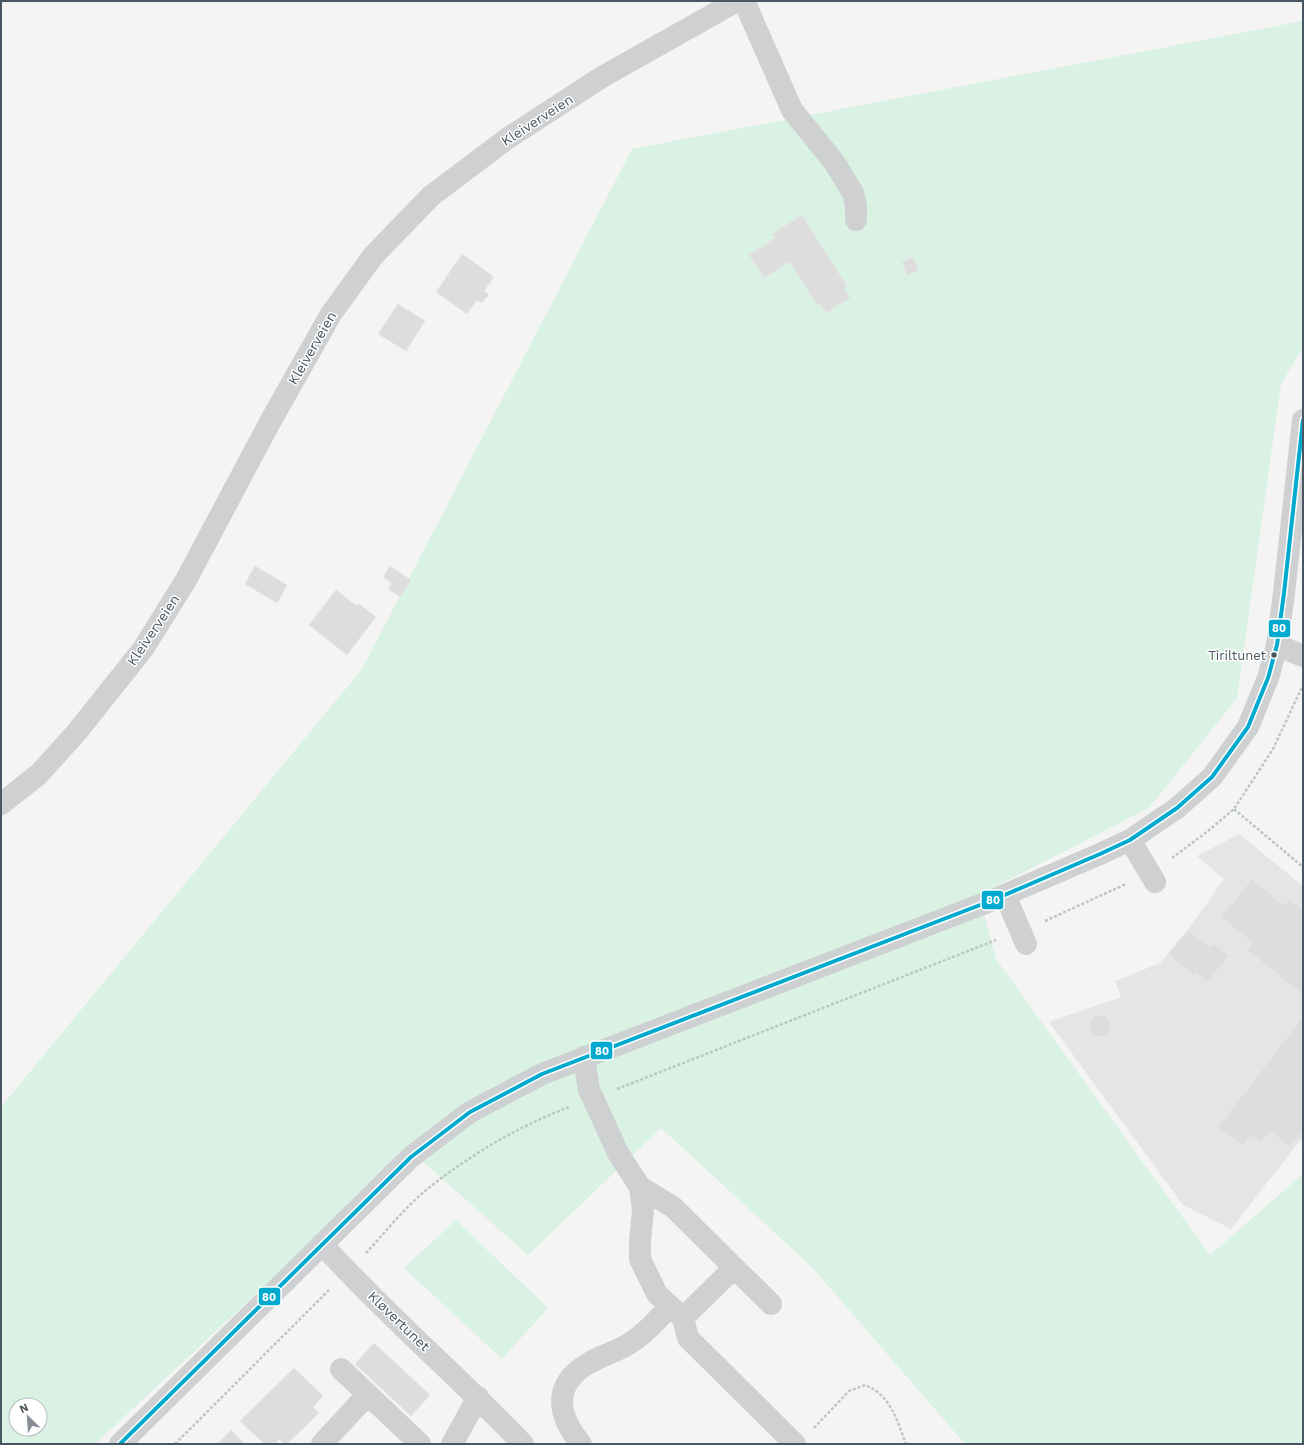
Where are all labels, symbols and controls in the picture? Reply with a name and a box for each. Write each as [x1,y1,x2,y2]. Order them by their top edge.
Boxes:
street label: Kleiverveien [498,91,576,149]
street label: Kleiverveien [285,308,339,388]
street label: Kleiverveien [123,591,183,669]
line badge: 80 [1268,619,1291,638]
text: 80 [1272,622,1286,635]
place label: Tiriltunet [1208,648,1267,663]
marker: Tiriltunet [1269,650,1279,660]
line badge: 80 [981,890,1004,910]
text: 80 [986,894,1000,907]
line badge: 80 [590,1041,613,1060]
text: 80 [595,1045,609,1058]
line badge: 80 [258,1287,281,1306]
street label: Kløvertunet [365,1288,433,1354]
text: 80 [262,1291,276,1304]
north arrow [8,1397,48,1437]
text: N [18,1401,30,1416]

